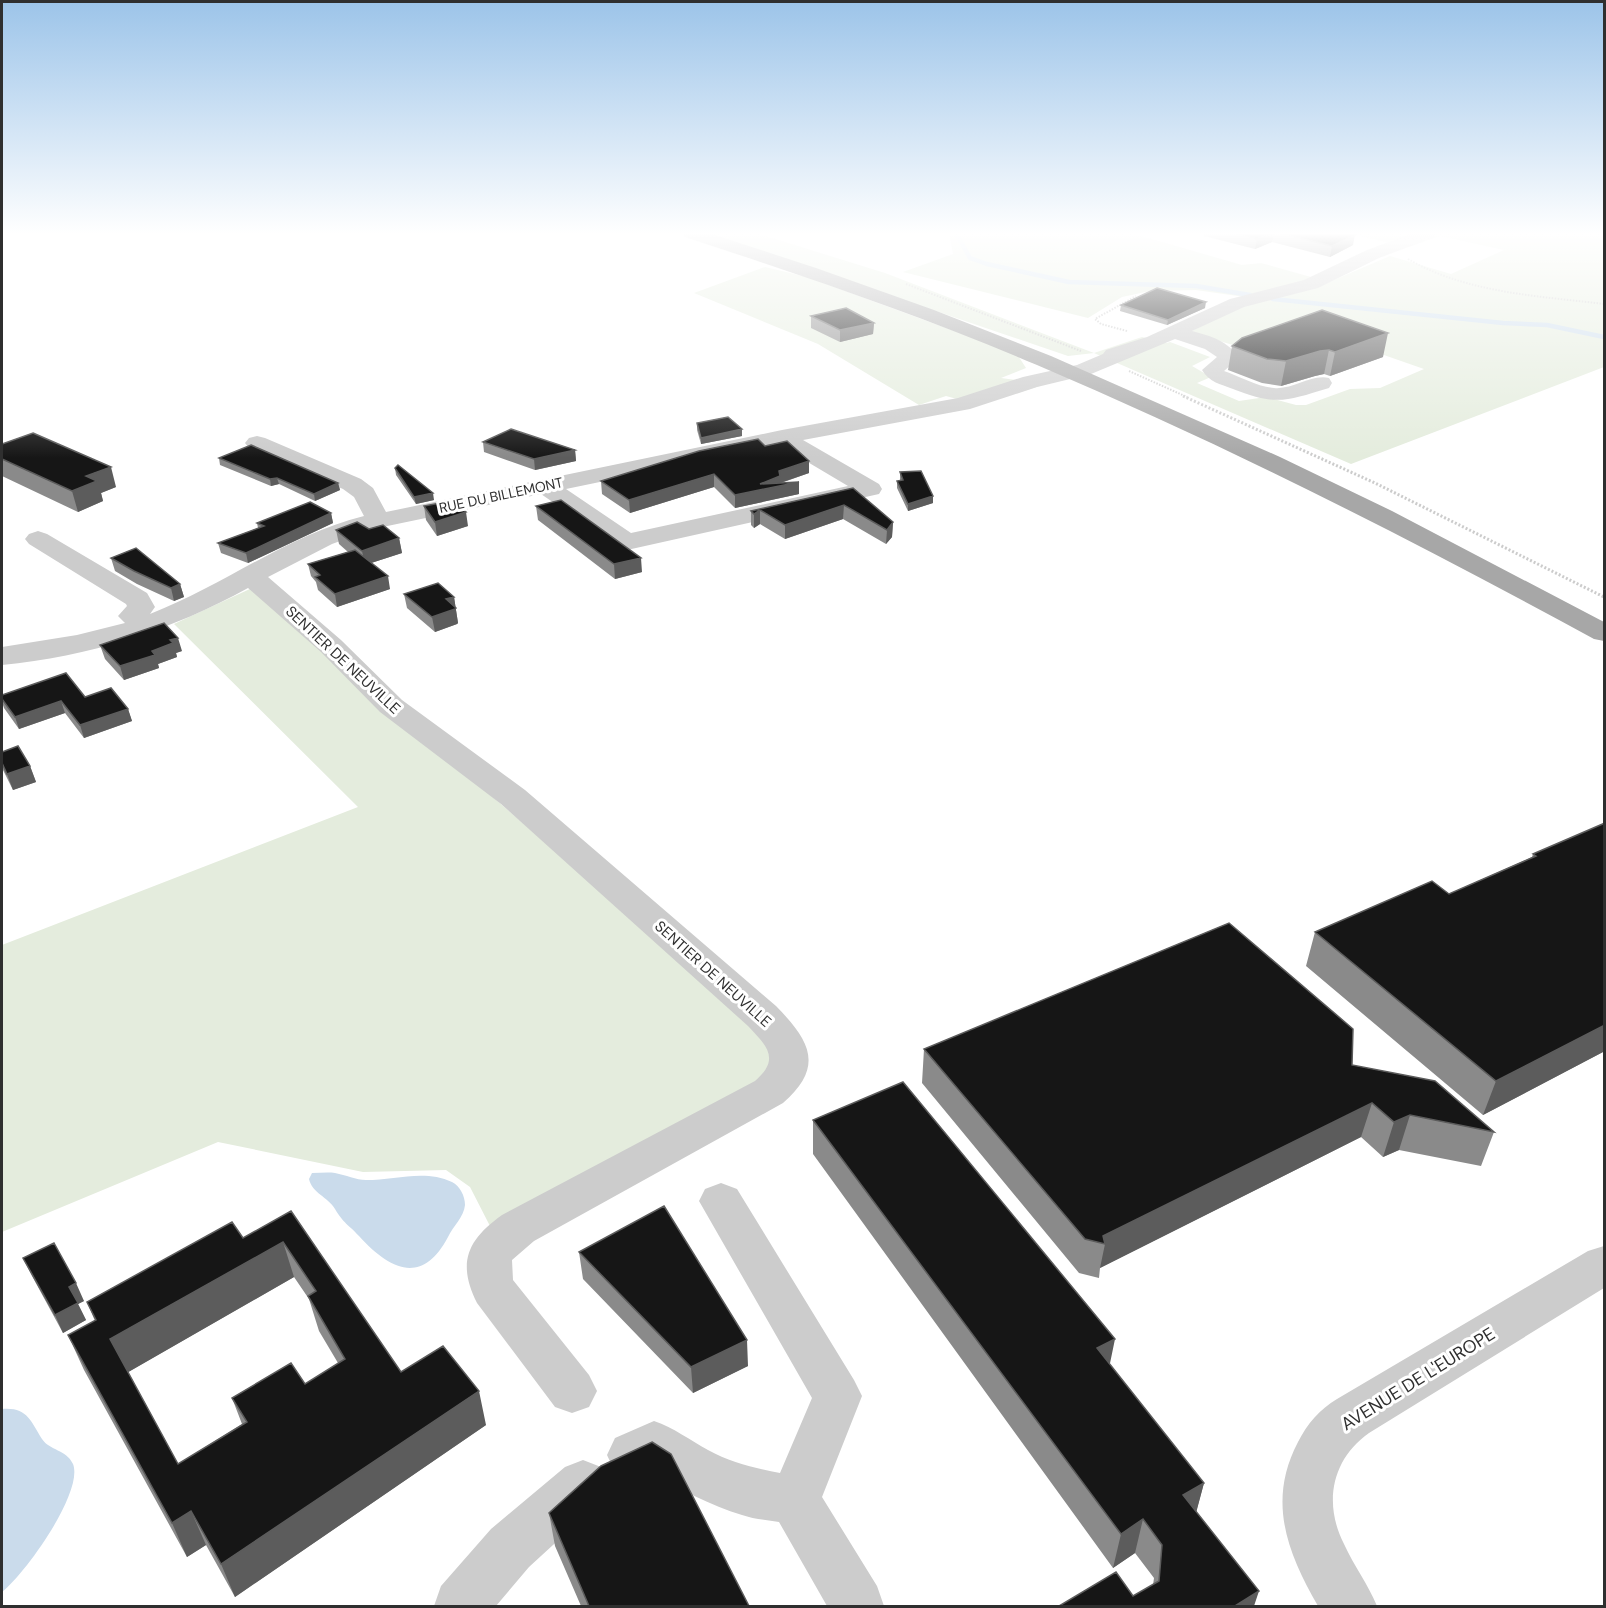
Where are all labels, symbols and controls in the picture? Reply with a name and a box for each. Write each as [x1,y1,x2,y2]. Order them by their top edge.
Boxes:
street label: RUE DU BILLEMONT [437,473,565,517]
street label: SENTIER DE NEUVILLE [281,601,405,719]
street label: SENTIER DE NEUVILLE [651,916,775,1032]
street label: AVENUE DE L'EUROPE [1336,1322,1500,1436]

